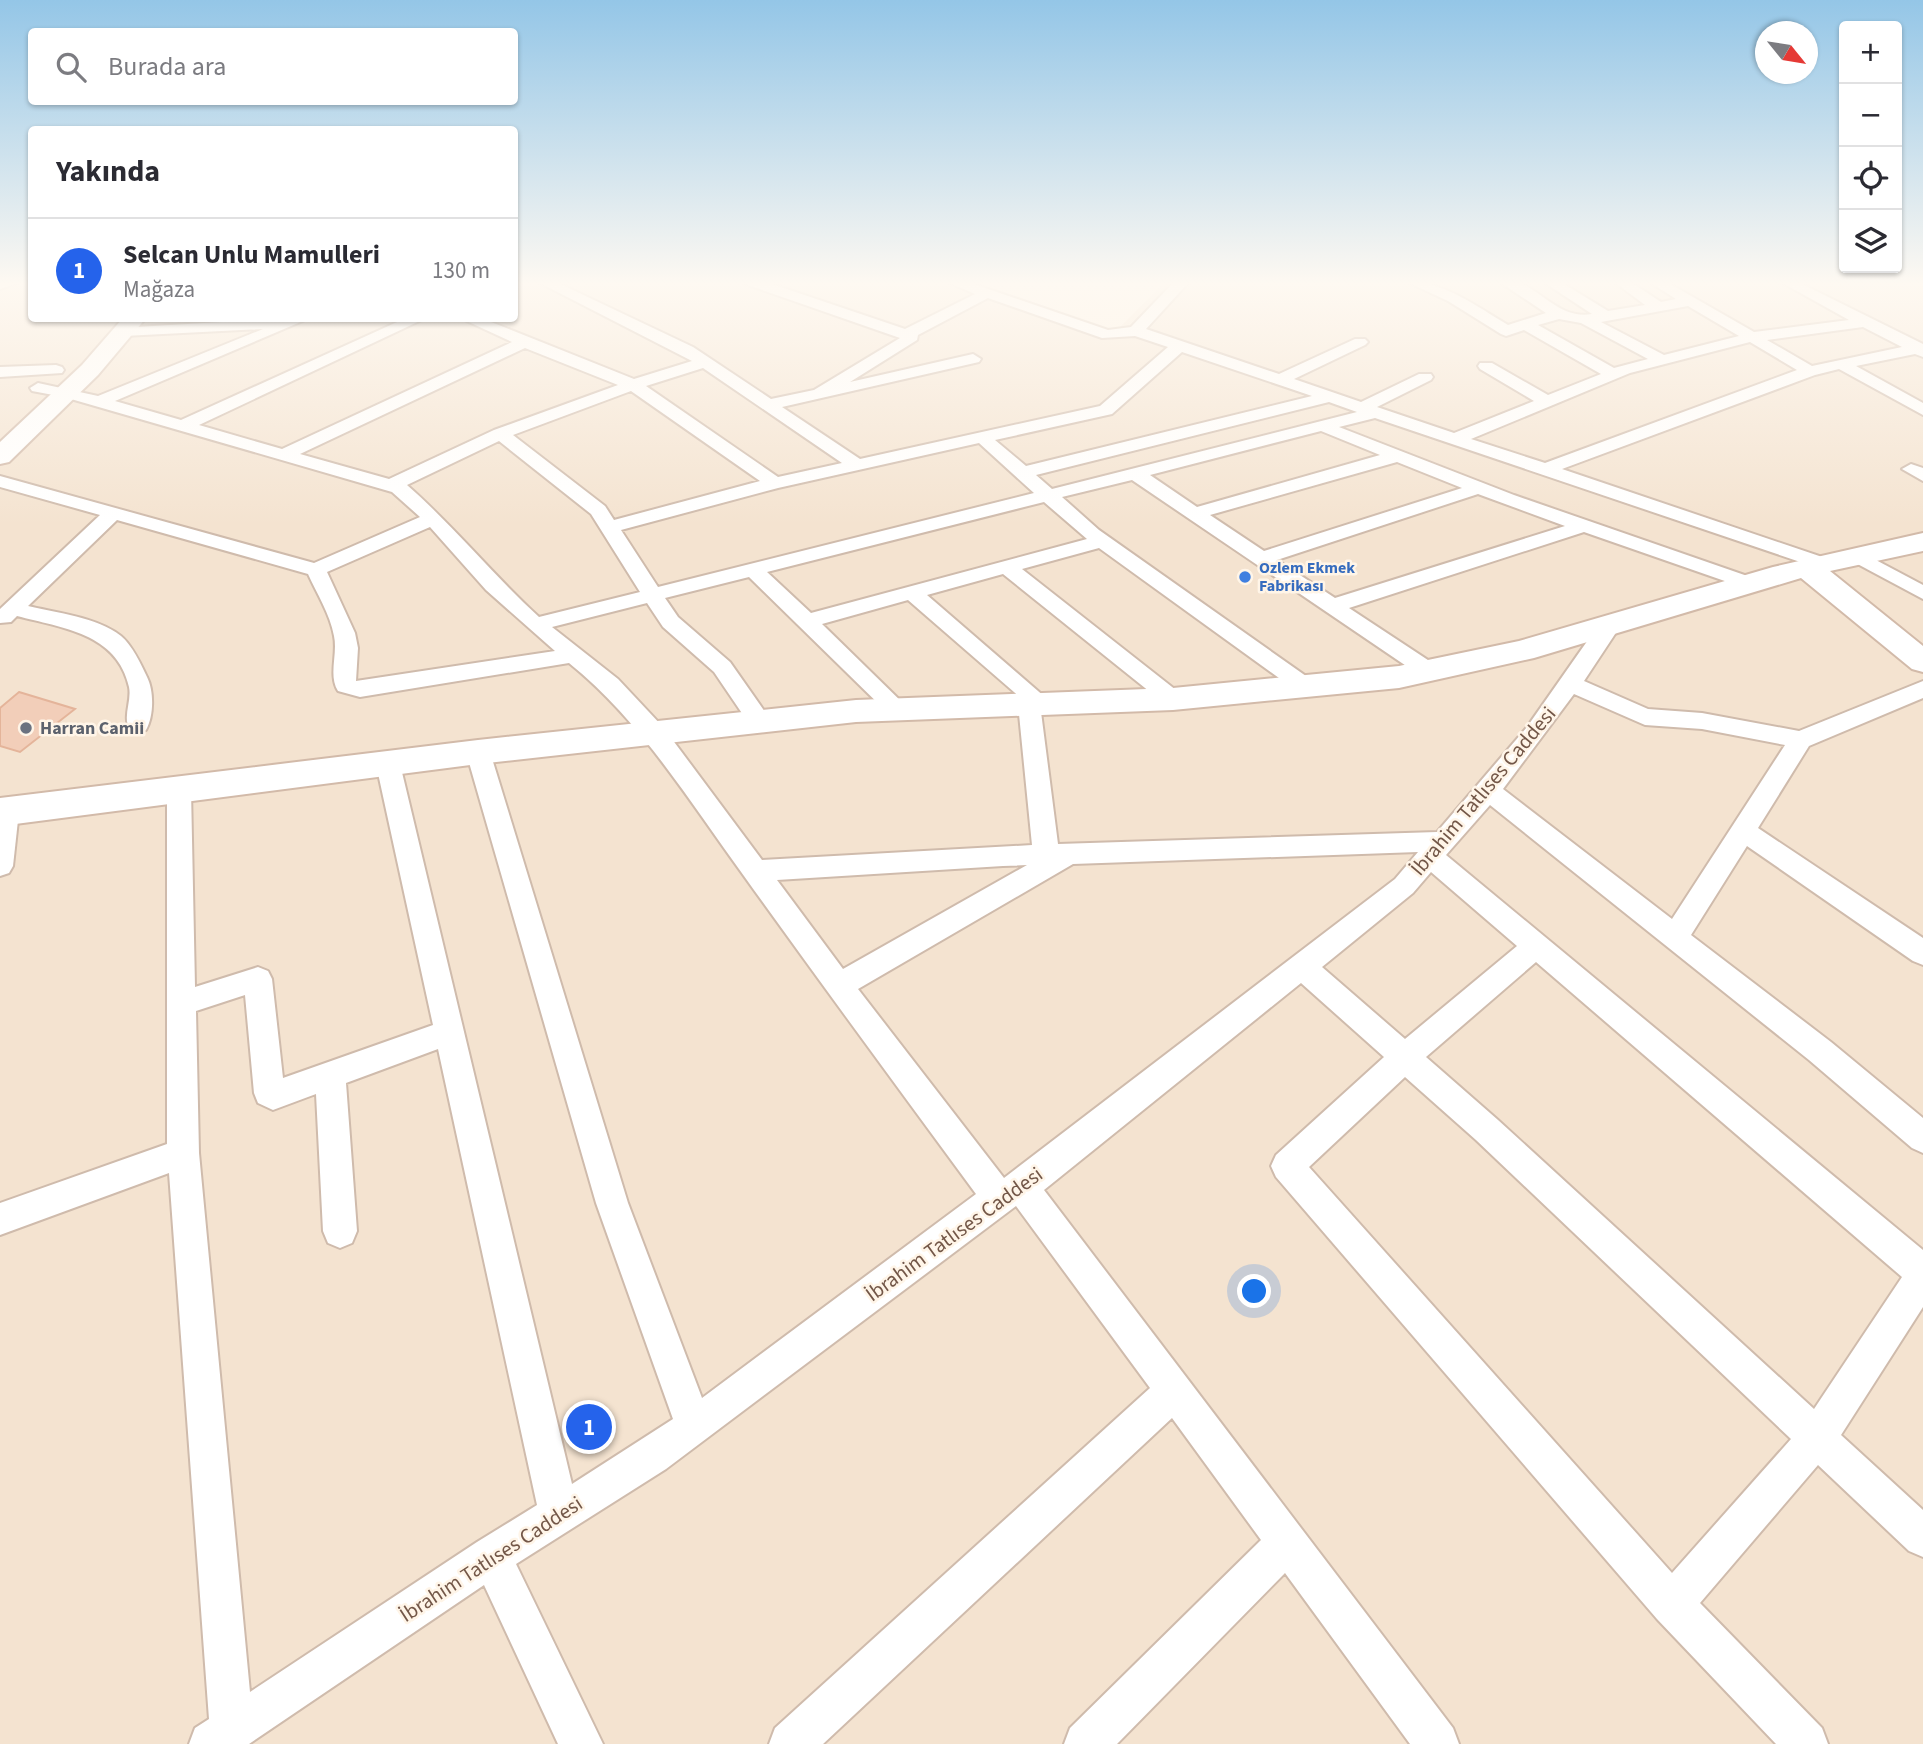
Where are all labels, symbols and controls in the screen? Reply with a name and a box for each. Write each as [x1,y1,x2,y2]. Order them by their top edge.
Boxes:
north arrow [1755,21,1818,84]
map controls [1839,21,1902,273]
button: + [1839,21,1902,84]
search box [28,28,518,105]
icon: search [52,48,90,86]
text: Burada ara [108,48,226,85]
button: − [1839,84,1902,147]
button: locate [1839,147,1902,210]
text: Yakında [56,150,160,193]
button: layers [1839,210,1902,273]
text: Selcan Unlu Mamulleri [123,236,380,273]
text: 1 [73,254,85,287]
text: 130 m [432,254,490,287]
text: Mağaza [123,273,195,306]
place label: Ozlem Ekmek Fabrikası [1259,557,1355,597]
marker: Ozlem Ekmek Fabrikası [1237,569,1253,585]
street label: İbrahim Tatlıses Caddesi [1403,700,1563,882]
place label: Harran Camii [40,716,144,741]
marker: Harran Camii [18,720,34,736]
street label: İbrahim Tatlıses Caddesi [859,1159,1049,1309]
your location [1237,1274,1271,1308]
pin: 1 [566,1401,612,1453]
street label: İbrahim Tatlıses Caddesi [394,1488,588,1630]

